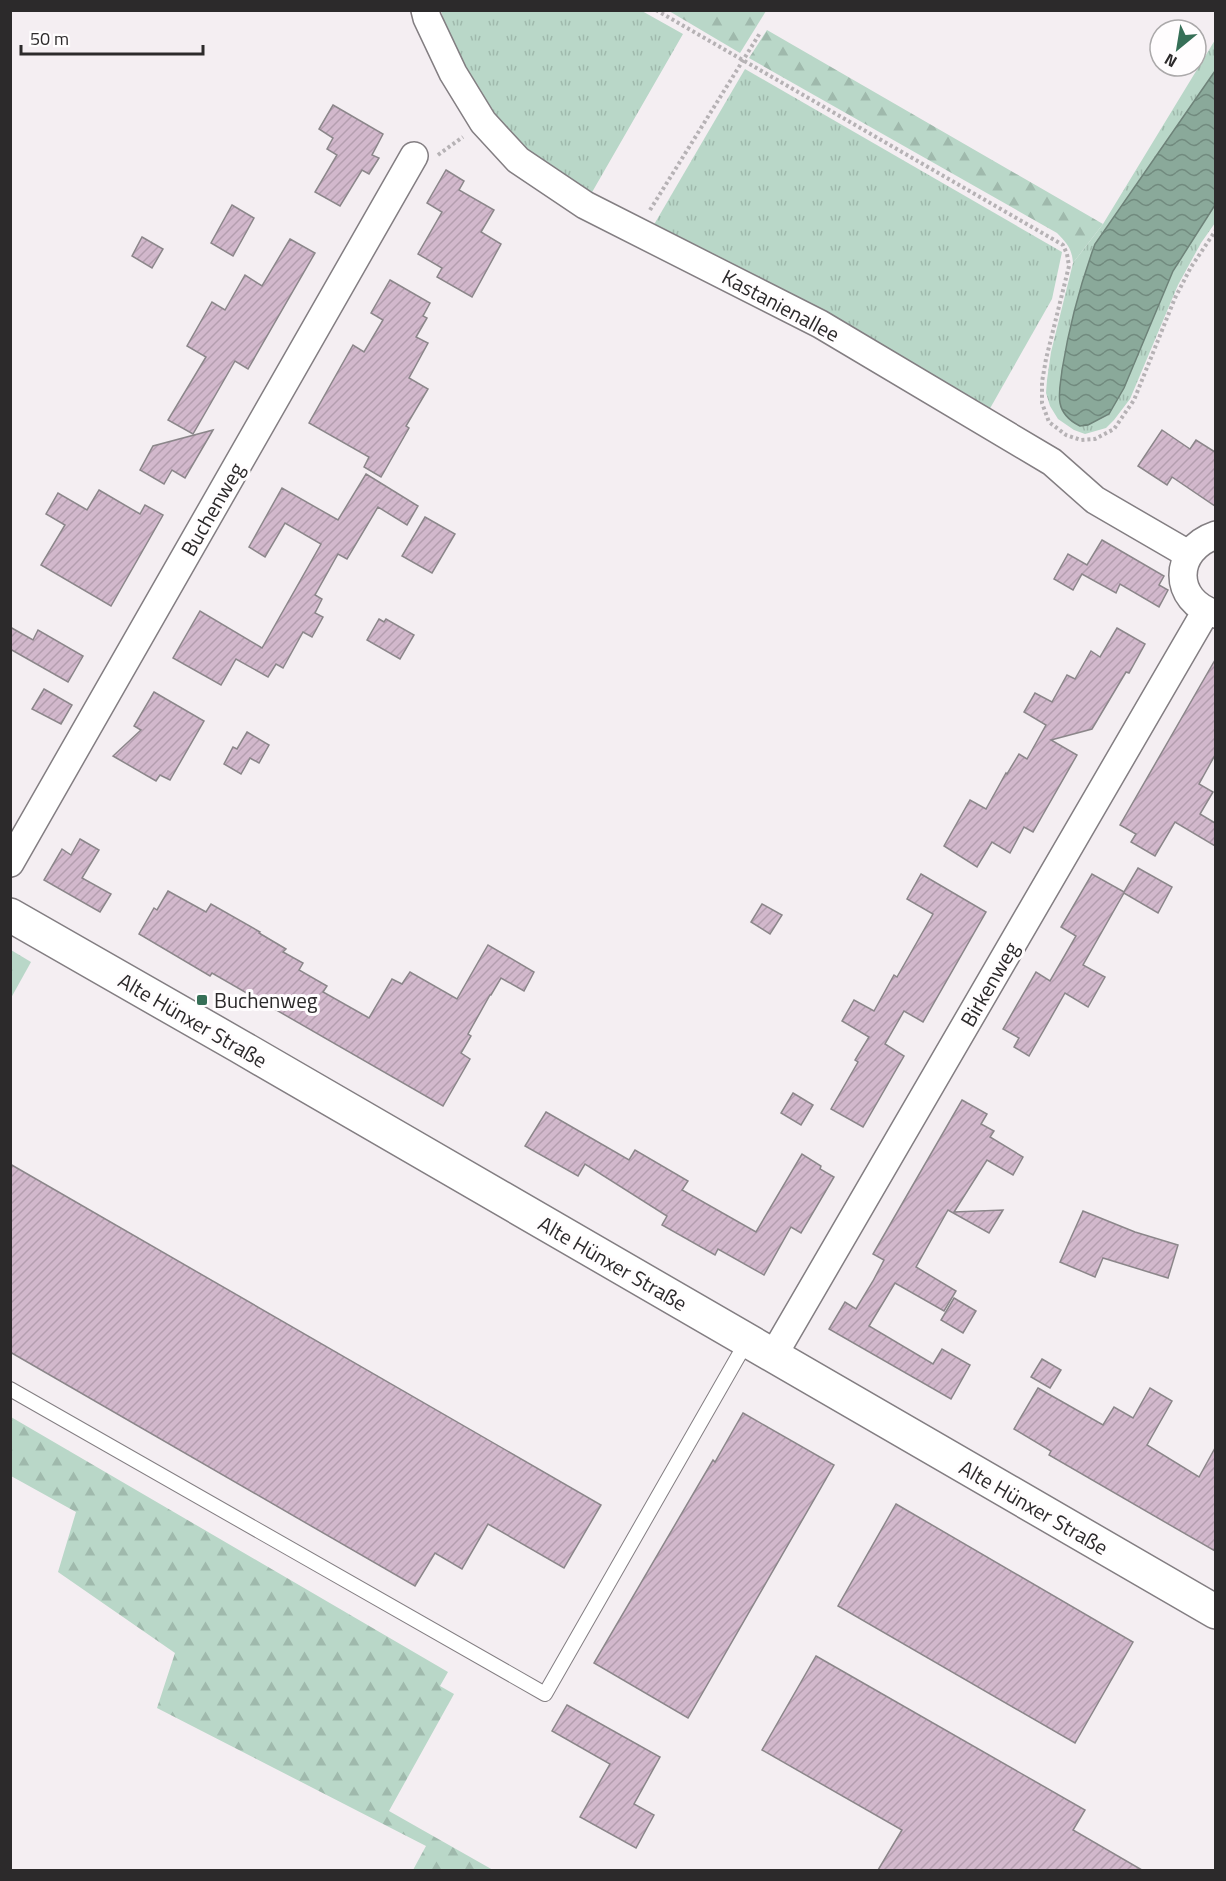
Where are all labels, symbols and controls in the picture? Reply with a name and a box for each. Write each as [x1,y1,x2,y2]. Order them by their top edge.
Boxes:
scale bar [21,18,202,56]
north arrow [1148,18,1208,78]
text: 50 m [30,25,69,52]
text: N [1160,48,1181,74]
street label: Kastanienallee [716,261,846,349]
street label: Buchenweg [172,456,252,562]
street label: Birkenweg [952,935,1026,1033]
street label: Alte Hünxer Straße [113,964,273,1076]
place label: Buchenweg [214,984,318,1016]
marker: Buchenweg [195,993,209,1007]
street label: Alte Hünxer Straße [533,1207,693,1319]
street label: Alte Hünxer Straße [954,1451,1114,1563]

